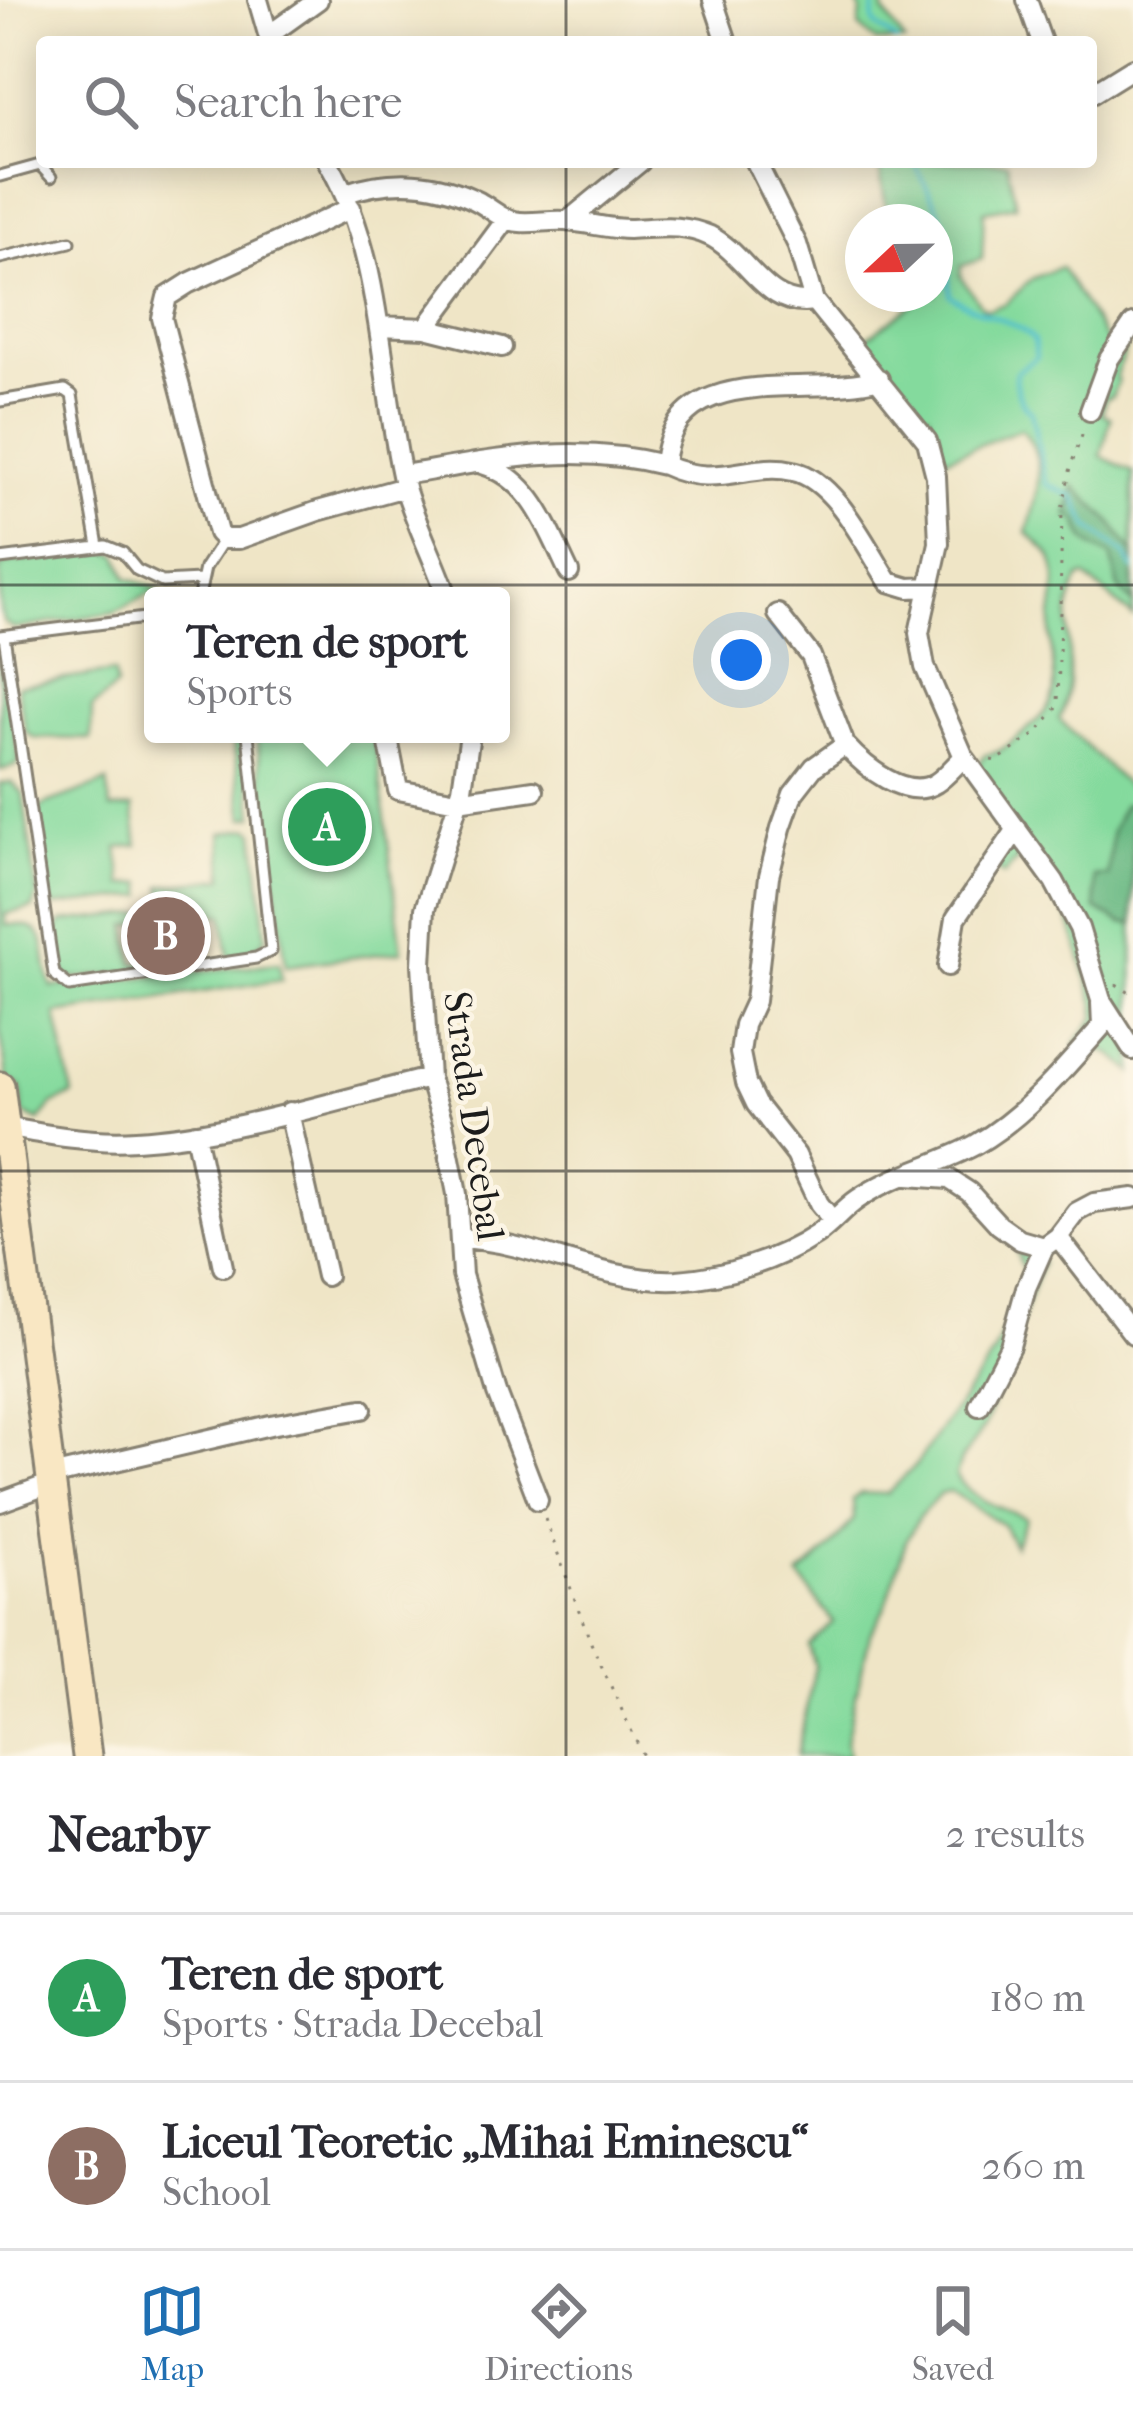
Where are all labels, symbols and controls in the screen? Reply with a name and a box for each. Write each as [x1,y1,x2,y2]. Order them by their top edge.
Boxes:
search box [36,36,1097,168]
icon: search [78,69,144,135]
text: Search here [174,76,402,129]
north arrow [845,204,953,312]
popup [144,587,510,743]
text: Teren de sport [186,616,468,669]
your location [711,630,771,690]
text: Sports [186,669,292,715]
pin: A [288,782,366,872]
pin: B [127,891,205,981]
street label: Strada Decebal [434,989,514,1244]
text: Nearby [48,1804,209,1864]
text: 2 results [946,1811,1085,1857]
text: Teren de sport [162,1948,443,2001]
text: A [74,1975,100,2021]
text: 180 m [989,1975,1085,2021]
text: Sports · Strada Decebal [162,2001,544,2047]
text: Liceul Teoretic „Mihai Eminescu“ [162,2116,809,2169]
text: B [74,2143,100,2189]
text: 260 m [982,2143,1085,2189]
text: School [162,2169,271,2215]
tab: Map [139,2278,205,2389]
tab: Directions [484,2278,633,2389]
tab: Saved [912,2278,994,2389]

